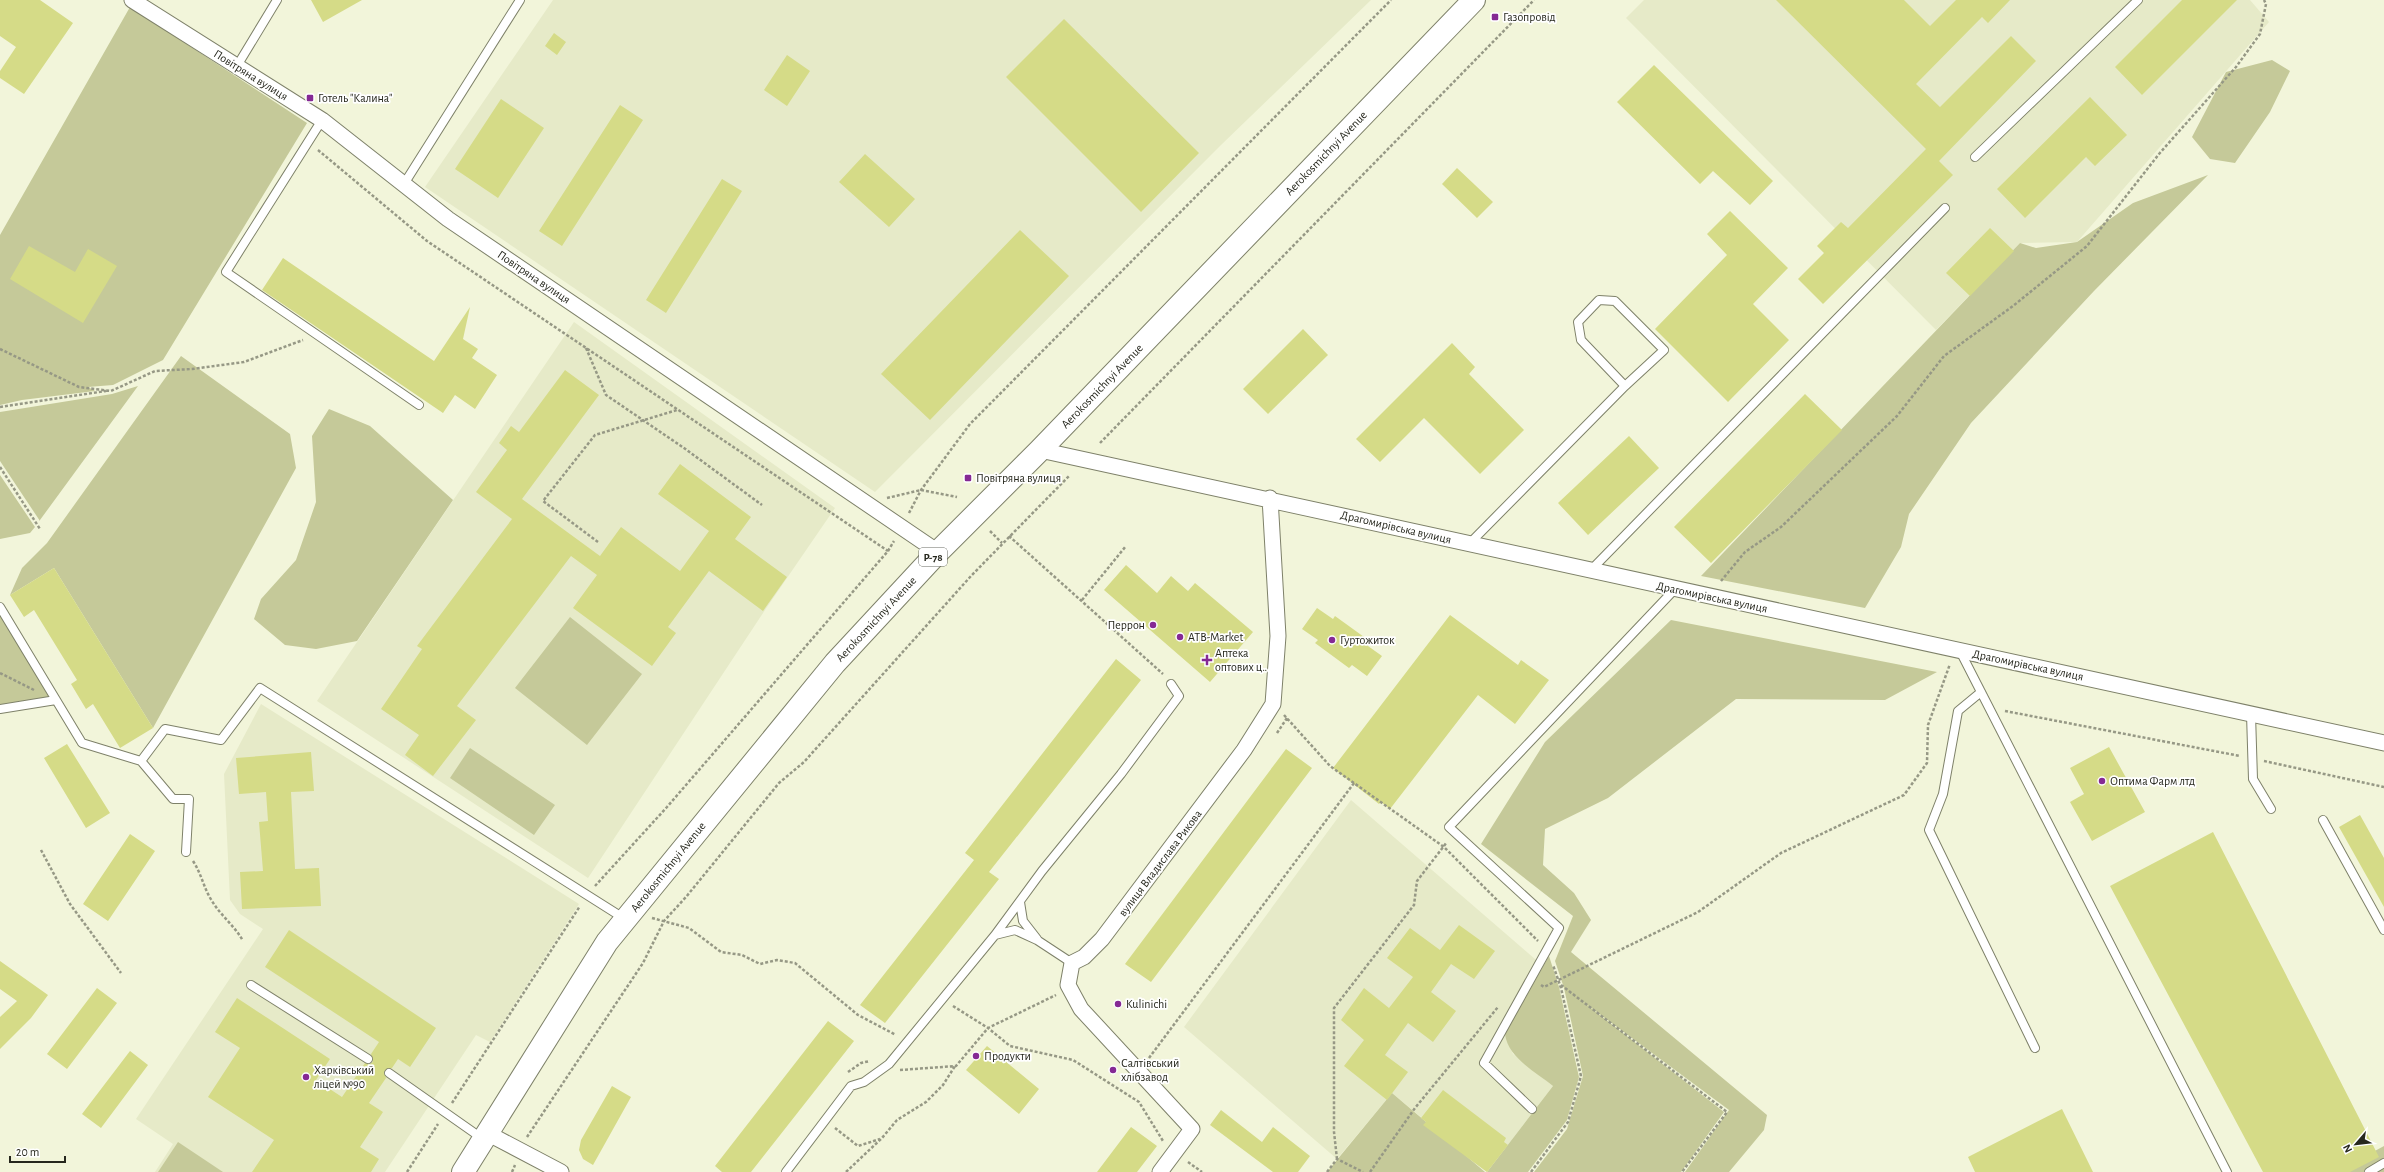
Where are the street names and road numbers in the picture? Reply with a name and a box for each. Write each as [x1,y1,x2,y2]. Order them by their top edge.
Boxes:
street label: Повітряна вулиця [211,47,290,104]
street label: Aerokosmichnyi Avenue [1283,109,1370,198]
street label: Повітряна вулиця [495,248,573,307]
street label: Aerokosmichnyi Avenue [1059,342,1146,431]
street label: Драгомирівська вулиця [1339,508,1453,547]
road number: Р-78 [919,548,947,566]
street label: Aerokosmichnyi Avenue [833,574,919,665]
street label: Драгомирівська вулиця [1655,579,1769,616]
street label: Драгомирівська вулиця [1971,647,2085,684]
street label: вулиця Владислава Рикова [1116,807,1205,919]
street label: Aerokosmichnyi Avenue [628,820,709,915]

